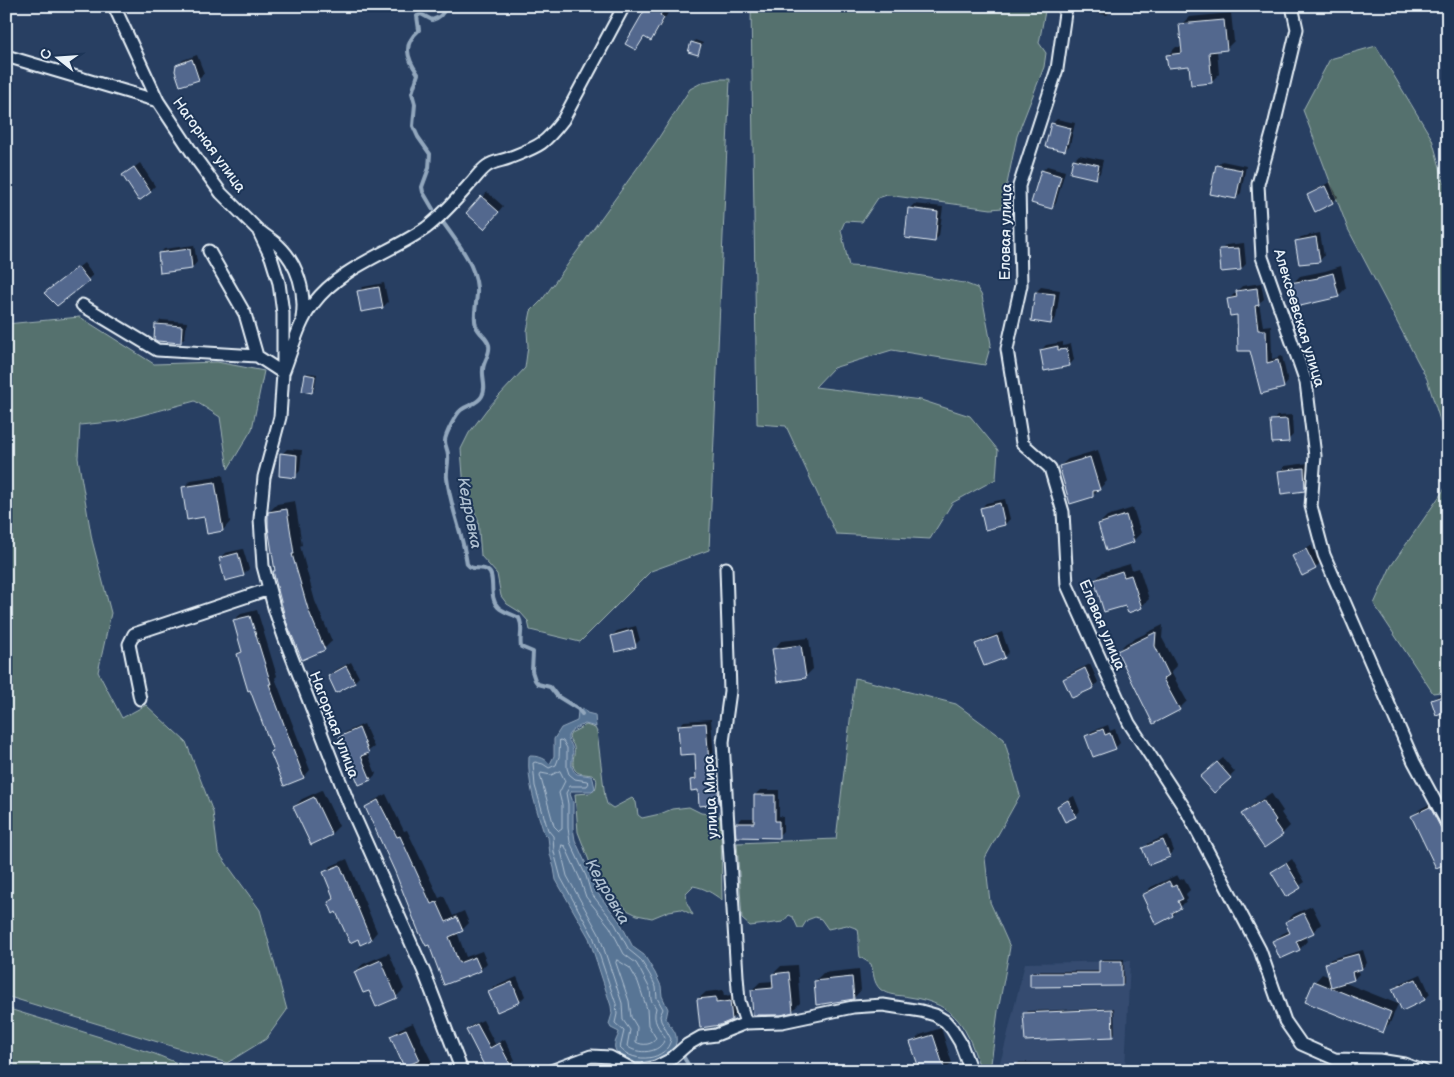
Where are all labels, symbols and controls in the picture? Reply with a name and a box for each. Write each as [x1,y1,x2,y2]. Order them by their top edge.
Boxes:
north arrow [32,32,82,82]
text: С [36,47,56,61]
street label: Нагорная улица [168,94,250,196]
street label: Еловая улица [996,183,1016,281]
street label: Алексеевская улица [1269,246,1329,389]
water label: Кедровка [453,475,485,551]
street label: Еловая улица [1074,577,1130,673]
street label: Нагорная улица [305,669,363,781]
street label: улица Мира [699,755,723,839]
water label: Кедровка [581,856,633,928]

